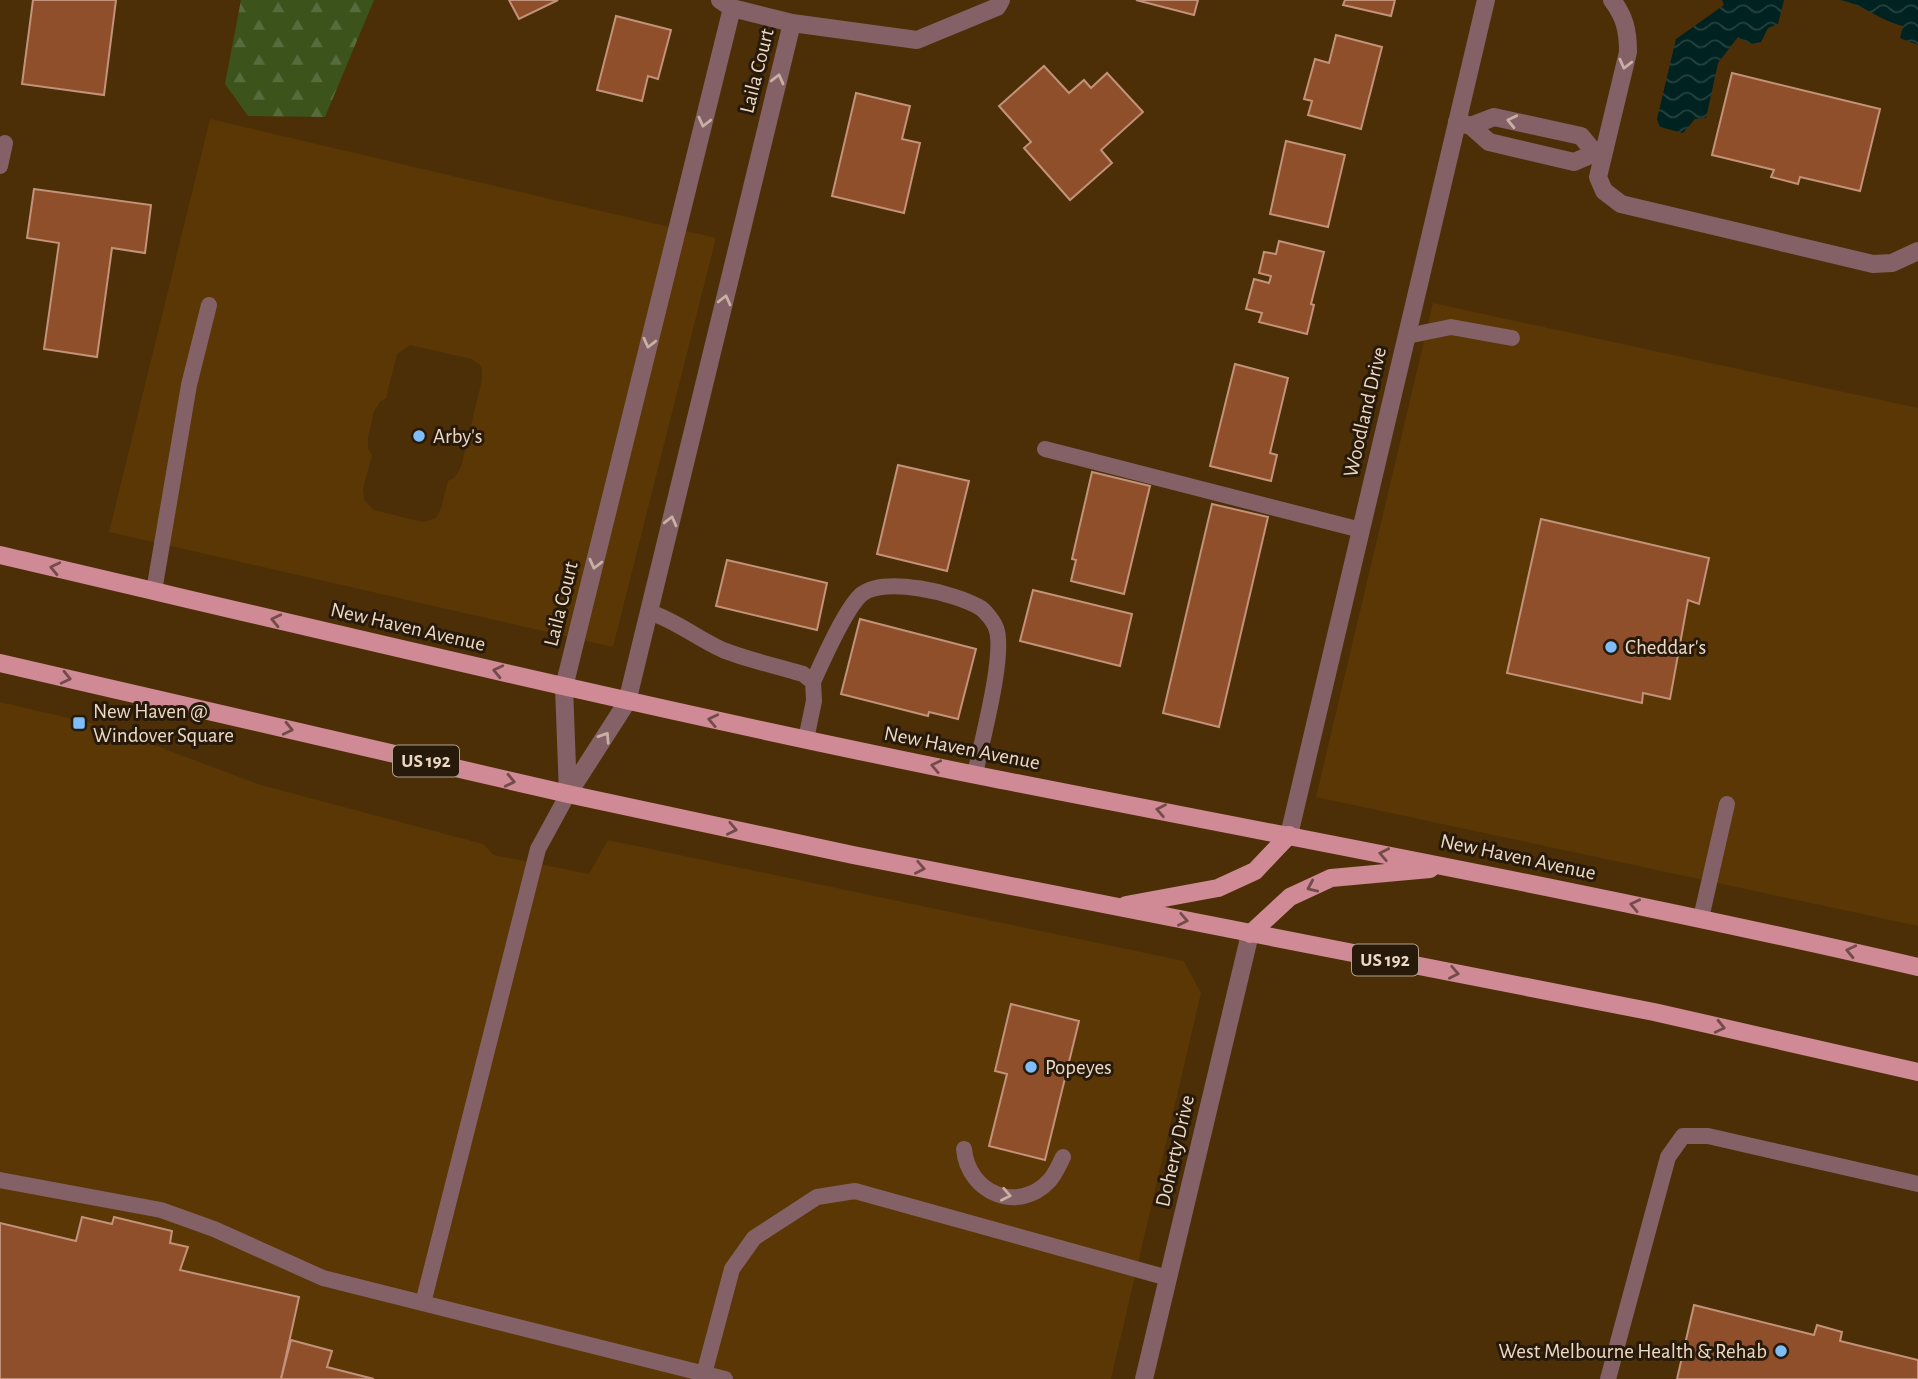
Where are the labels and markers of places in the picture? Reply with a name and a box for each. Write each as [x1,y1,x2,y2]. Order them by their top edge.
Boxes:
place label: Arby's [433,426,482,447]
marker: Arby's [411,428,427,444]
place label: Cheddar's [1625,637,1706,658]
marker: Cheddar's [1603,639,1619,655]
place label: New Haven @ Windover Square [93,701,234,746]
marker: New Haven @ Windover Square [71,715,87,731]
place label: Popeyes [1045,1057,1112,1078]
marker: Popeyes [1023,1059,1039,1075]
place label: West Melbourne Health & Rehab [1499,1341,1767,1362]
marker: West Melbourne Health & Rehab [1773,1343,1789,1359]

